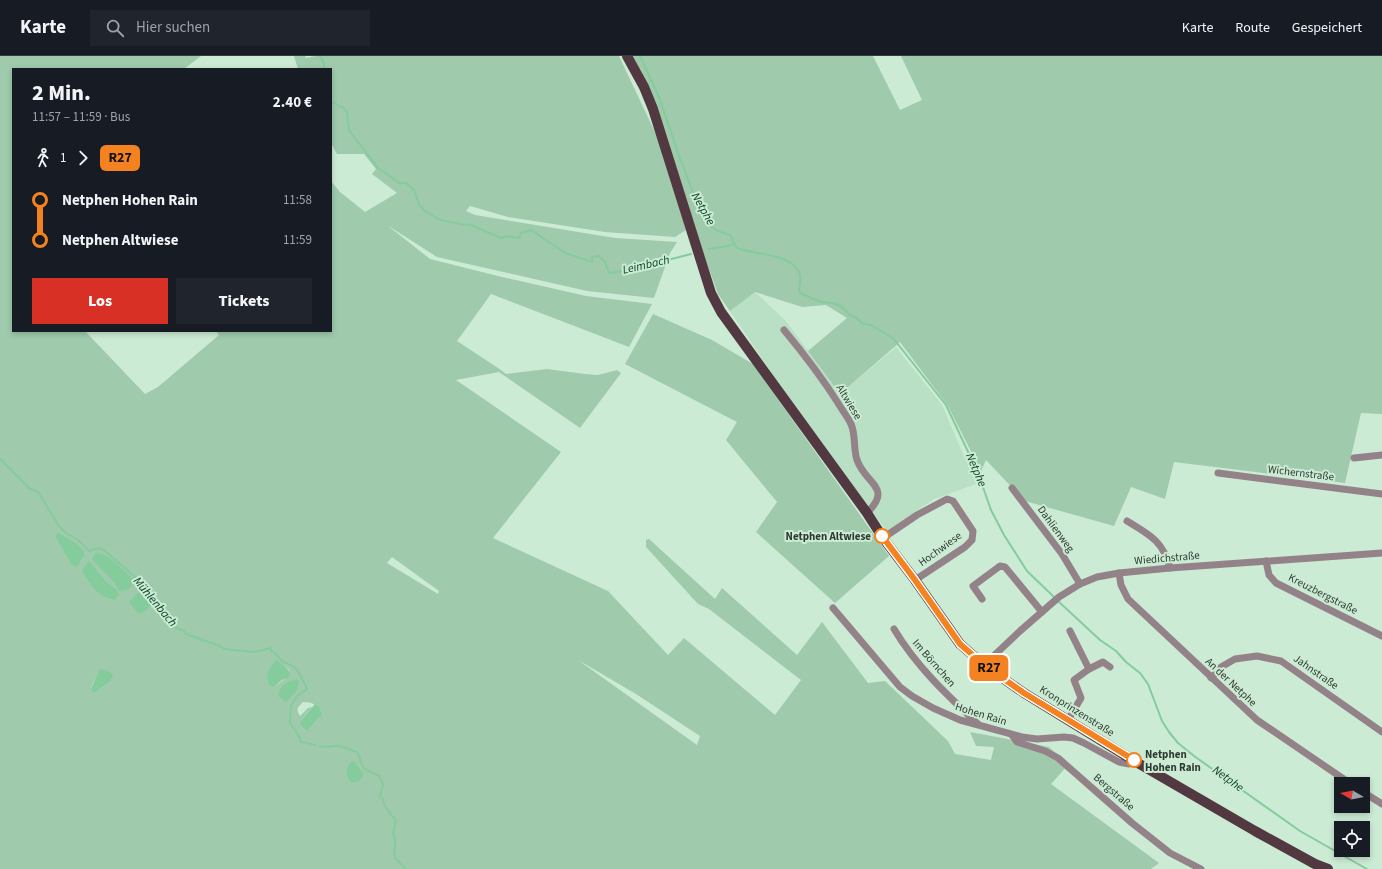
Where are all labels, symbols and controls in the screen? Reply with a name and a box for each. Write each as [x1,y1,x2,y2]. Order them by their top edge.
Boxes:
search box [90,10,370,46]
text: Karte [20,14,66,41]
icon: search [104,17,126,39]
text: Hier suchen [136,17,210,38]
text: Karte [1182,18,1213,38]
text: Route [1235,18,1270,38]
text: Gespeichert [1292,18,1362,38]
text: 2 Min. [32,77,91,109]
text: 2.40 € [273,92,312,113]
text: 11:57 – 11:59 · Bus [32,108,130,126]
icon: walk [32,147,54,169]
icon: forward [72,147,94,169]
text: R27 [108,148,132,168]
text: 1 [60,149,66,167]
water label: Netphe [687,189,719,229]
text: Netphen Hohen Rain [62,190,198,211]
text: 11:58 [283,191,312,209]
text: Netphen Altwiese [62,230,178,251]
text: 11:59 [283,231,312,249]
water label: Leimbach [621,251,671,279]
button: Los [32,278,168,324]
button: Tickets [176,278,312,324]
street label: Altwiese [833,382,866,423]
water label: Netphe [961,450,991,490]
street label: Wichernstraße [1267,461,1336,485]
street label: Dahlienweg [1034,503,1078,556]
marker: Netphen Altwiese [874,528,890,544]
street label: Hochwiese [915,528,965,570]
place label: Netphen Altwiese [786,529,871,544]
street label: Wiedichstraße [1134,548,1201,568]
street label: Kreuzbergstraße [1286,570,1361,618]
water label: Mühlenbach [129,573,181,631]
street label: Im Börnchen [909,636,959,690]
street label: Jahnstraße [1290,651,1342,693]
street label: An der Netphe [1202,654,1260,710]
line badge: R27 [966,655,1012,681]
text: R27 [977,658,1001,678]
street label: Kronprinzenstraße [1037,682,1118,740]
street label: Hohen Rain [953,699,1009,729]
place label: Netphen Hohen Rain [1145,747,1201,775]
marker: Netphen Hohen Rain [1126,752,1142,768]
water label: Netphe [1209,762,1247,796]
street label: Bergstraße [1090,770,1138,814]
north arrow [1334,777,1370,813]
map controls [1334,777,1370,857]
button: locate [1334,821,1370,857]

